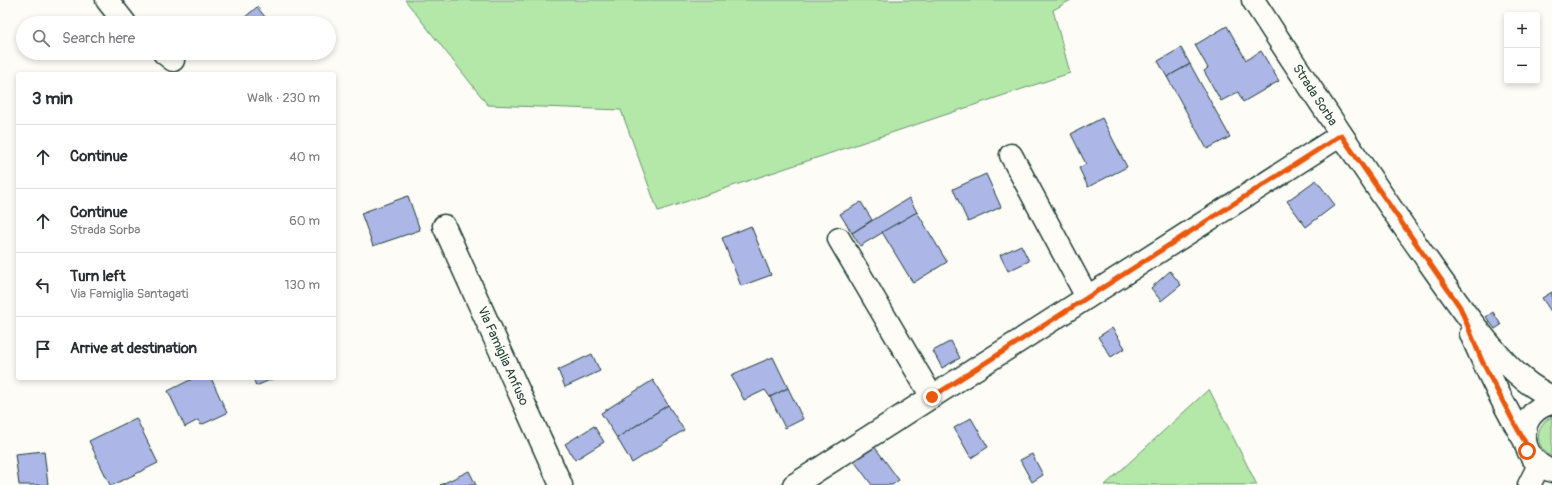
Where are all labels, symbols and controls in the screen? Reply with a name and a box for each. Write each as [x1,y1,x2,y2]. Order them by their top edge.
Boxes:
map controls [1504,12,1540,84]
button: + [1504,12,1540,48]
search box [16,16,336,60]
icon: search [30,27,52,49]
text: Search here [62,29,135,48]
button: − [1504,48,1540,84]
street label: Strada Sorba [1289,61,1341,129]
text: 3 min [32,88,73,109]
text: Walk · 230 m [247,90,320,106]
icon: ahead [32,146,54,168]
text: Continue [70,147,128,166]
text: 40 m [289,149,320,165]
text: Continue [70,203,128,222]
icon: ahead [32,210,54,232]
text: 60 m [289,213,320,229]
text: Strada Sorba [70,222,140,238]
text: Turn left [70,267,126,286]
icon: left [32,274,54,296]
text: 130 m [284,277,320,293]
text: Via Famiglia Santagati [70,286,188,302]
street label: Via Famiglia Anfuso [474,304,532,408]
icon: arrive [32,338,54,360]
text: Arrive at destination [70,339,197,358]
route end [923,388,941,406]
route start [1518,442,1536,460]

